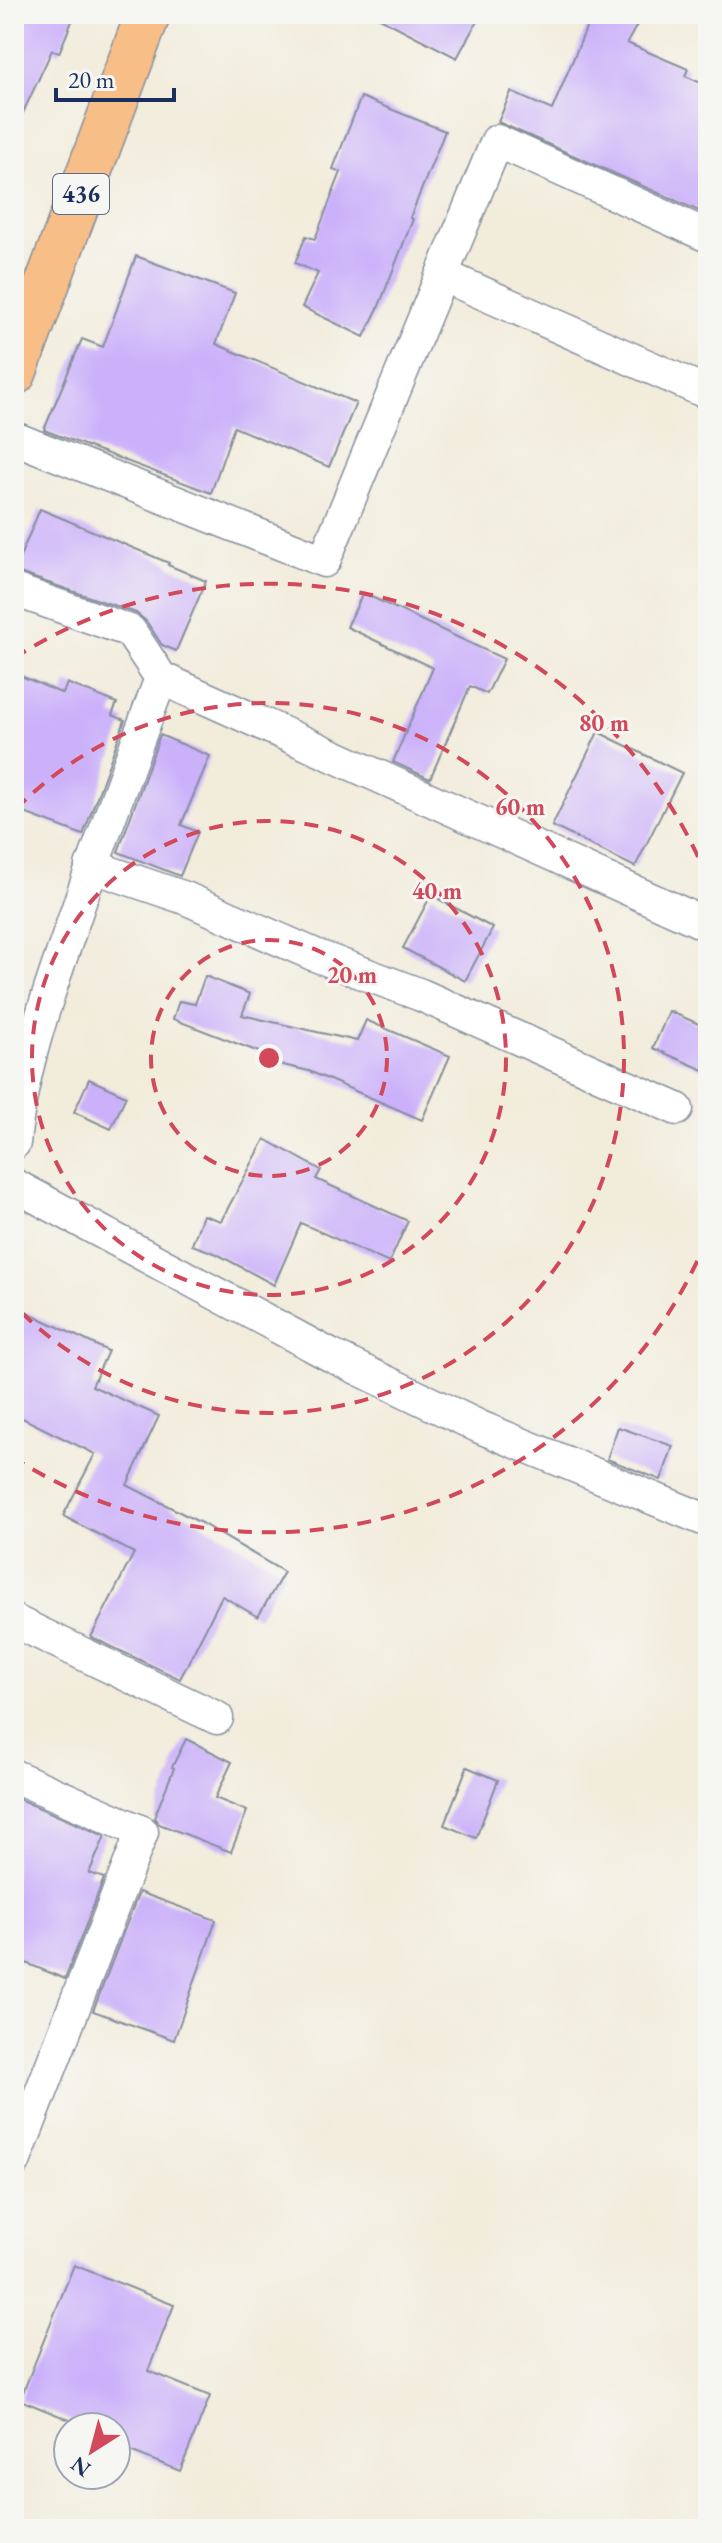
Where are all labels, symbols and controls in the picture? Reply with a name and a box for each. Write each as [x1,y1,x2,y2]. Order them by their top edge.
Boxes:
scale bar [56,52,174,102]
text: 20 m [68,64,115,95]
road number: 436 [53,174,109,214]
text: 80 m [579,707,629,738]
text: 60 m [495,791,545,822]
text: 40 m [412,875,462,906]
text: 20 m [327,959,377,990]
centre of rings [255,1044,283,1072]
north arrow [52,2411,132,2491]
text: N [65,2450,96,2484]

